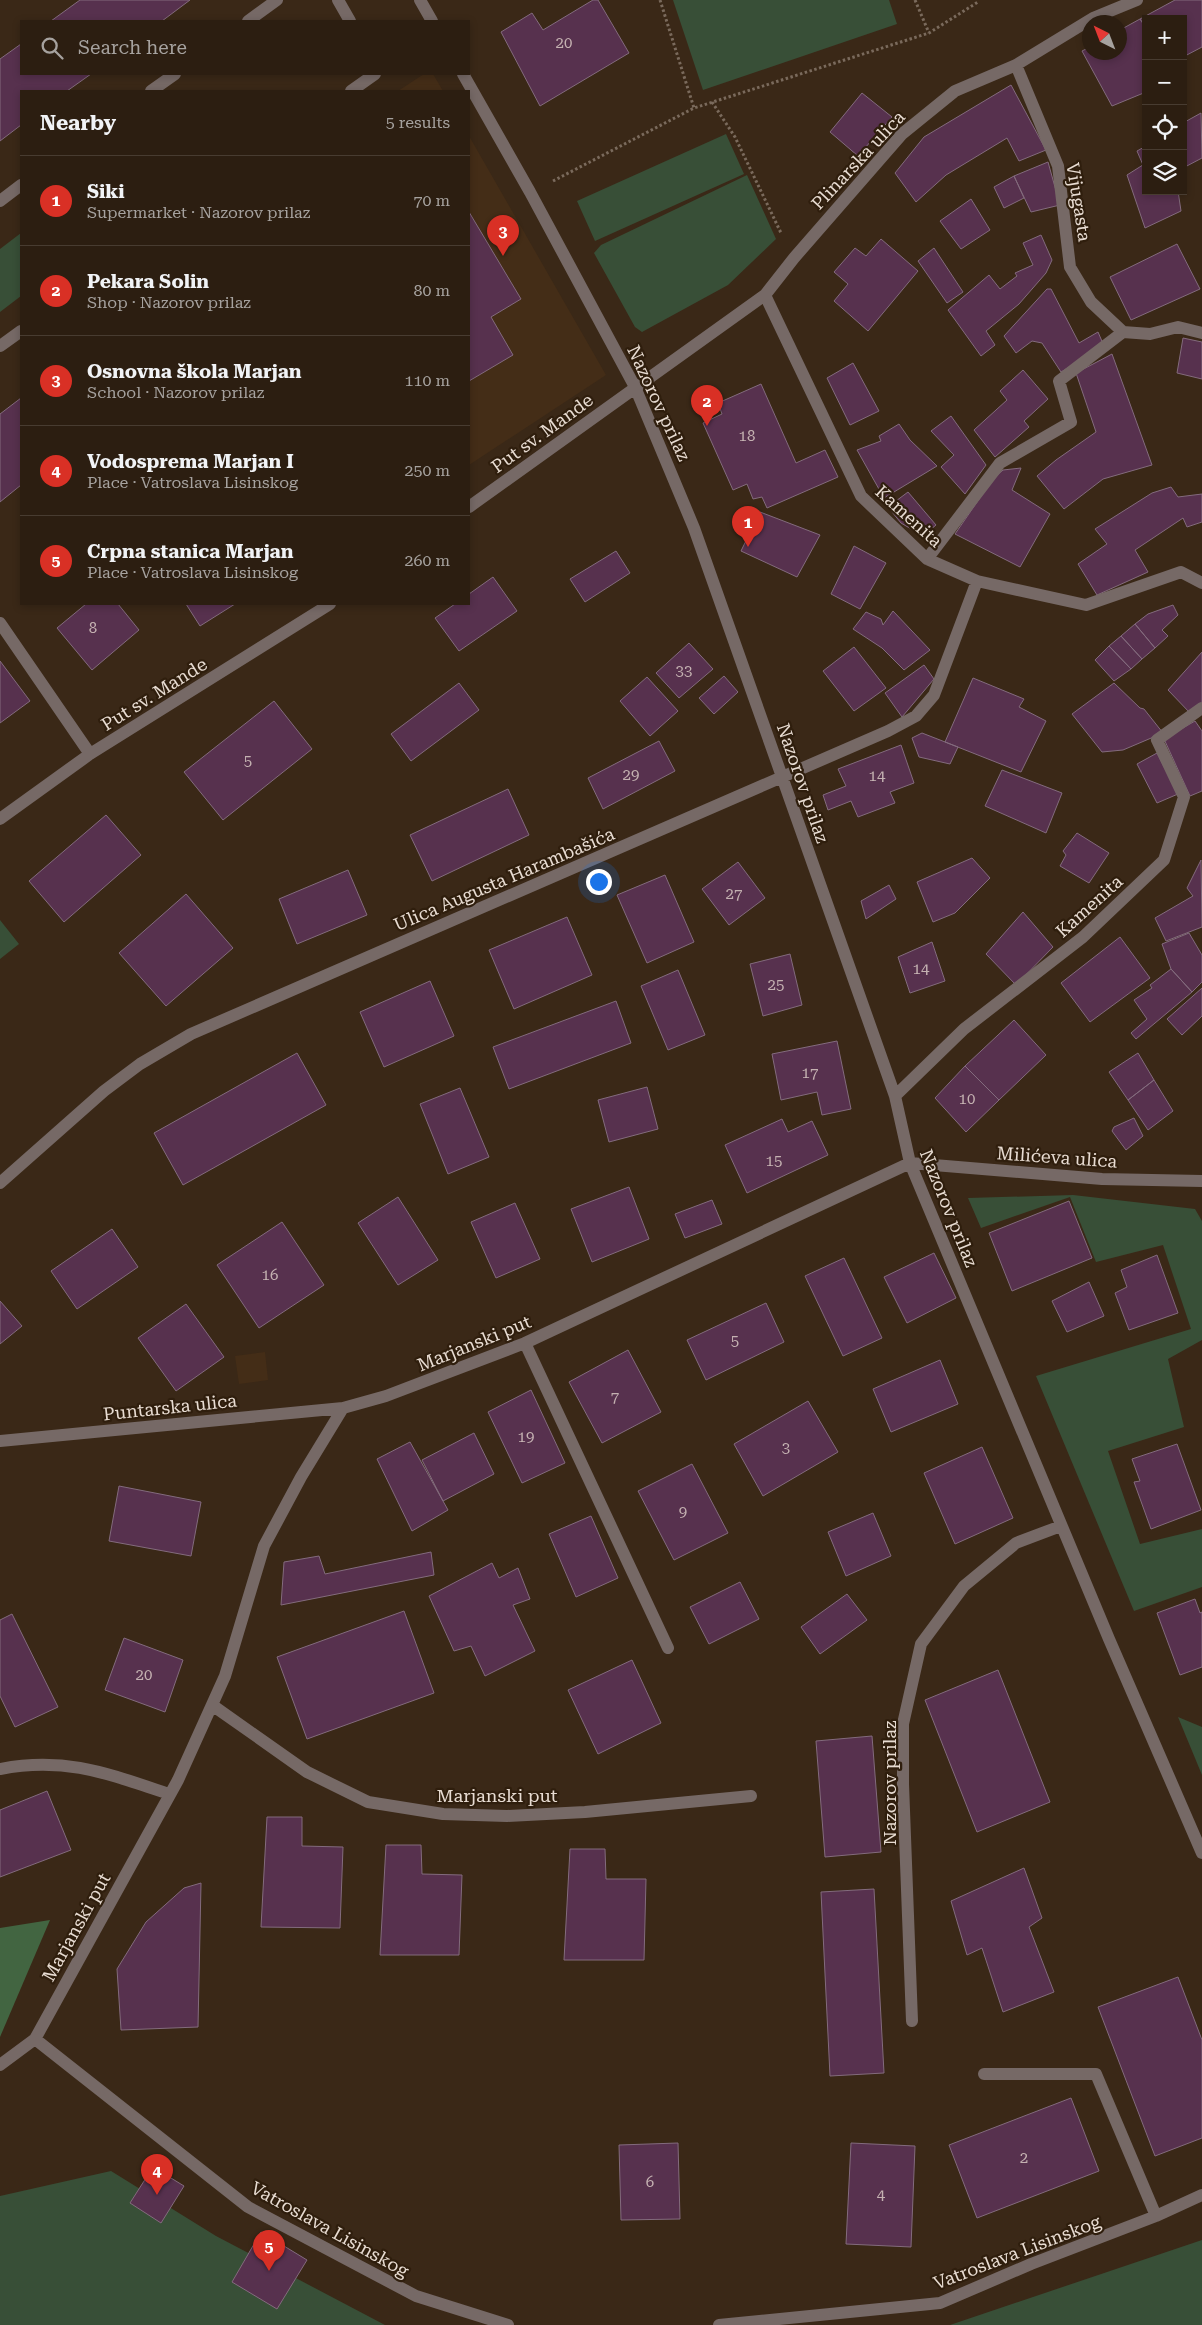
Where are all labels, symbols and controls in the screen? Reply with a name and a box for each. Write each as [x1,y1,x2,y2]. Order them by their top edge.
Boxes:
north arrow [1082,15,1127,60]
map controls [1142,15,1187,195]
button: + [1142,15,1187,60]
search box [20,20,470,75]
icon: search [38,34,66,62]
house number: 20 [556,34,572,52]
text: Search here [78,36,187,59]
button: − [1142,60,1187,105]
button: locate [1142,105,1187,150]
street label: Plinarska ulica [807,106,909,214]
text: Nearby [40,111,116,135]
text: 5 results [386,113,450,132]
button: layers [1142,150,1187,195]
street label: Vijugasta [1062,161,1096,243]
text: Siki [87,180,125,203]
text: 1 [52,191,60,210]
text: 70 m [413,191,450,210]
text: Supermarket · Nazorov prilaz [87,203,310,222]
pin: 3 [487,215,519,256]
text: Pekara Solin [87,270,209,293]
text: 2 [52,281,60,300]
text: 80 m [413,281,450,300]
text: Shop · Nazorov prilaz [87,293,251,312]
street label: Nazorov prilaz [623,342,695,465]
text: Osnovna škola Marjan [87,360,302,383]
text: 3 [52,371,60,390]
text: 110 m [404,371,450,390]
text: School · Nazorov prilaz [87,383,264,402]
pin: 2 [691,385,723,426]
street label: Put sv. Mande [487,389,597,477]
house number: 18 [739,427,755,445]
text: Vodosprema Marjan I [87,450,294,473]
text: 4 [52,461,60,480]
text: 250 m [404,461,450,480]
text: Place · Vatroslava Lisinskog [87,473,298,492]
street label: Kamenita [871,481,947,552]
pin: 1 [732,506,764,547]
text: Crpna stanica Marjan [87,540,294,563]
text: 5 [52,551,60,570]
text: 260 m [404,551,450,570]
text: Place · Vatroslava Lisinskog [87,563,298,582]
house number: 8 [89,619,97,637]
street label: Put sv. Mande [97,653,211,735]
house number: 33 [676,662,692,680]
street label: Nazorov prilaz [773,720,833,846]
house number: 5 [244,752,252,770]
house number: 29 [623,766,639,784]
house number: 14 [869,767,886,785]
street label: Ulica Augusta Harambašića [390,823,618,935]
your location [586,869,612,895]
street label: Kamenita [1051,870,1127,941]
house number: 27 [726,885,742,903]
house number: 14 [913,960,930,978]
house number: 25 [768,976,784,994]
house number: 17 [802,1064,818,1082]
house number: 10 [959,1090,975,1108]
street label: Milićeva ulica [996,1142,1118,1172]
street label: Nazorov prilaz [916,1146,982,1270]
house number: 15 [766,1152,782,1170]
house number: 16 [262,1266,278,1284]
street label: Marjanski put [414,1311,534,1375]
house number: 5 [731,1332,739,1350]
house number: 7 [611,1388,619,1406]
street label: Puntarska ulica [102,1390,238,1424]
house number: 19 [518,1428,534,1446]
house number: 3 [782,1439,790,1457]
house number: 9 [679,1503,687,1521]
house number: 20 [136,1666,152,1684]
street label: Nazorov prilaz [879,1720,900,1845]
street label: Marjanski put [437,1785,558,1806]
street label: Marjanski put [38,1869,115,1985]
house number: 2 [1020,2149,1028,2167]
pin: 4 [141,2154,173,2195]
house number: 6 [646,2173,654,2191]
street label: Vatroslava Lisinskog [247,2177,413,2282]
house number: 4 [877,2186,886,2204]
street label: Vatroslava Lisinskog [930,2210,1104,2294]
pin: 5 [253,2230,285,2271]

